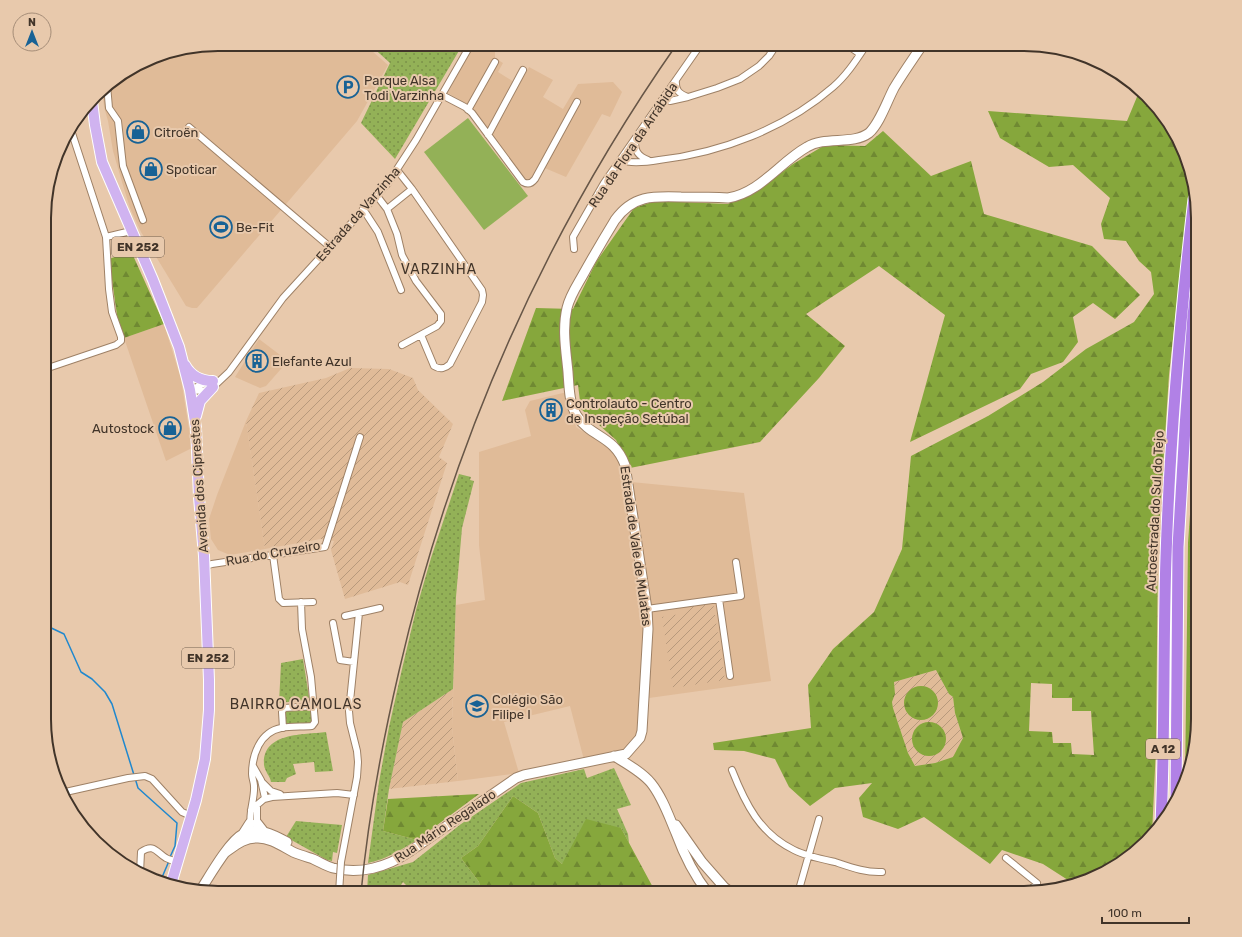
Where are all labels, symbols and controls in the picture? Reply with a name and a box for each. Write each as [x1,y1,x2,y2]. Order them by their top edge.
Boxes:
north arrow [12,12,52,52]
text: N [28,16,36,29]
place label: Parque Alsa Todi Varzinha [364,73,444,103]
parking icon: Parque Alsa Todi Varzinha [335,74,361,100]
street label: Rua da Flora da Arrábida [586,80,680,210]
shop icon: Citroën [125,119,151,145]
place label: Citroën [154,125,198,140]
shop icon: Spoticar [138,156,164,182]
place label: Spoticar [166,162,217,177]
street label: Estrada da Varzinha [313,164,403,264]
sports icon: Be-Fit [208,214,234,240]
place label: Be-Fit [236,220,274,235]
road number: EN 252 [112,237,164,257]
district label: VARZINHA [401,261,477,278]
building icon: Elefante Azul [244,348,270,374]
place label: Elefante Azul [272,354,352,369]
place label: Controlauto - Centro de Inspeção Setúbal [566,396,692,426]
building icon: Controlauto - Centro de Inspeção Setúbal [538,397,564,423]
shop icon: Autostock [157,415,183,441]
street label: Avenida dos Ciprestes [187,418,211,553]
place label: Autostock [92,421,154,436]
street label: Autoestrada do Sul do Tejo [1143,430,1167,592]
street label: Estrada de Vale de Mulatas [617,465,655,627]
street label: Rua do Cruzeiro [225,537,321,569]
road number: EN 252 [182,648,234,668]
place label: Colégio São Filipe I [492,692,563,722]
school or university icon: Colégio São Filipe I [464,693,490,719]
district label: BAIRRO CAMOLAS [230,696,362,713]
road number: A 12 [1146,739,1180,759]
street label: Rua Mário Regalado [391,786,499,866]
scale bar [1102,899,1189,925]
text: 100 m [1108,906,1142,920]

